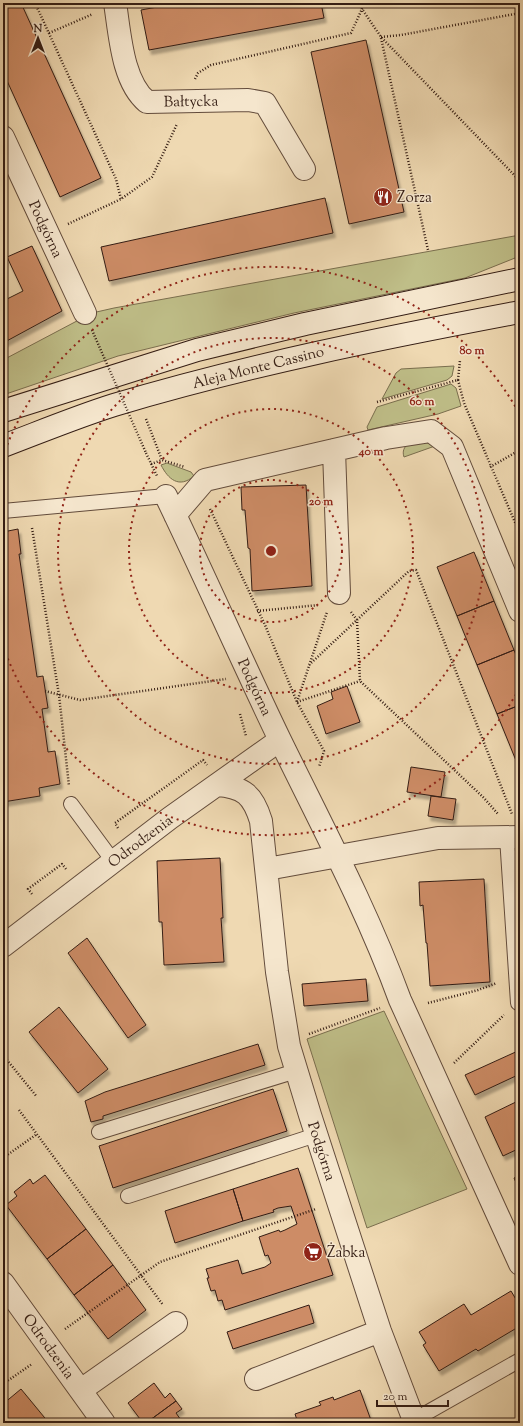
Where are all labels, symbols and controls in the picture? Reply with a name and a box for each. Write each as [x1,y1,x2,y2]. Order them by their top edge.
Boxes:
north arrow [18,18,58,58]
text: N [33,21,43,37]
street label: Bałtycka [164,92,219,113]
restaurant icon: Zorza [372,186,394,208]
place label: Zorza [397,188,432,209]
street label: Podgórna [22,197,67,262]
street label: Aleja Monte Cassino [190,342,326,395]
text: 80 m [460,342,484,360]
text: 60 m [410,393,434,411]
text: 40 m [358,443,383,461]
text: 20 m [309,493,333,511]
centre of rings [264,544,278,558]
street label: Podgórna [231,655,276,720]
street label: Odrodzenia [104,811,178,873]
street label: Podgórna [301,1119,340,1184]
supermarket icon: Żabka [302,1241,324,1263]
place label: Żabka [327,1242,366,1264]
street label: Odrodzenia [17,1310,79,1384]
scale bar [377,1382,448,1408]
text: 20 m [383,1388,408,1406]

